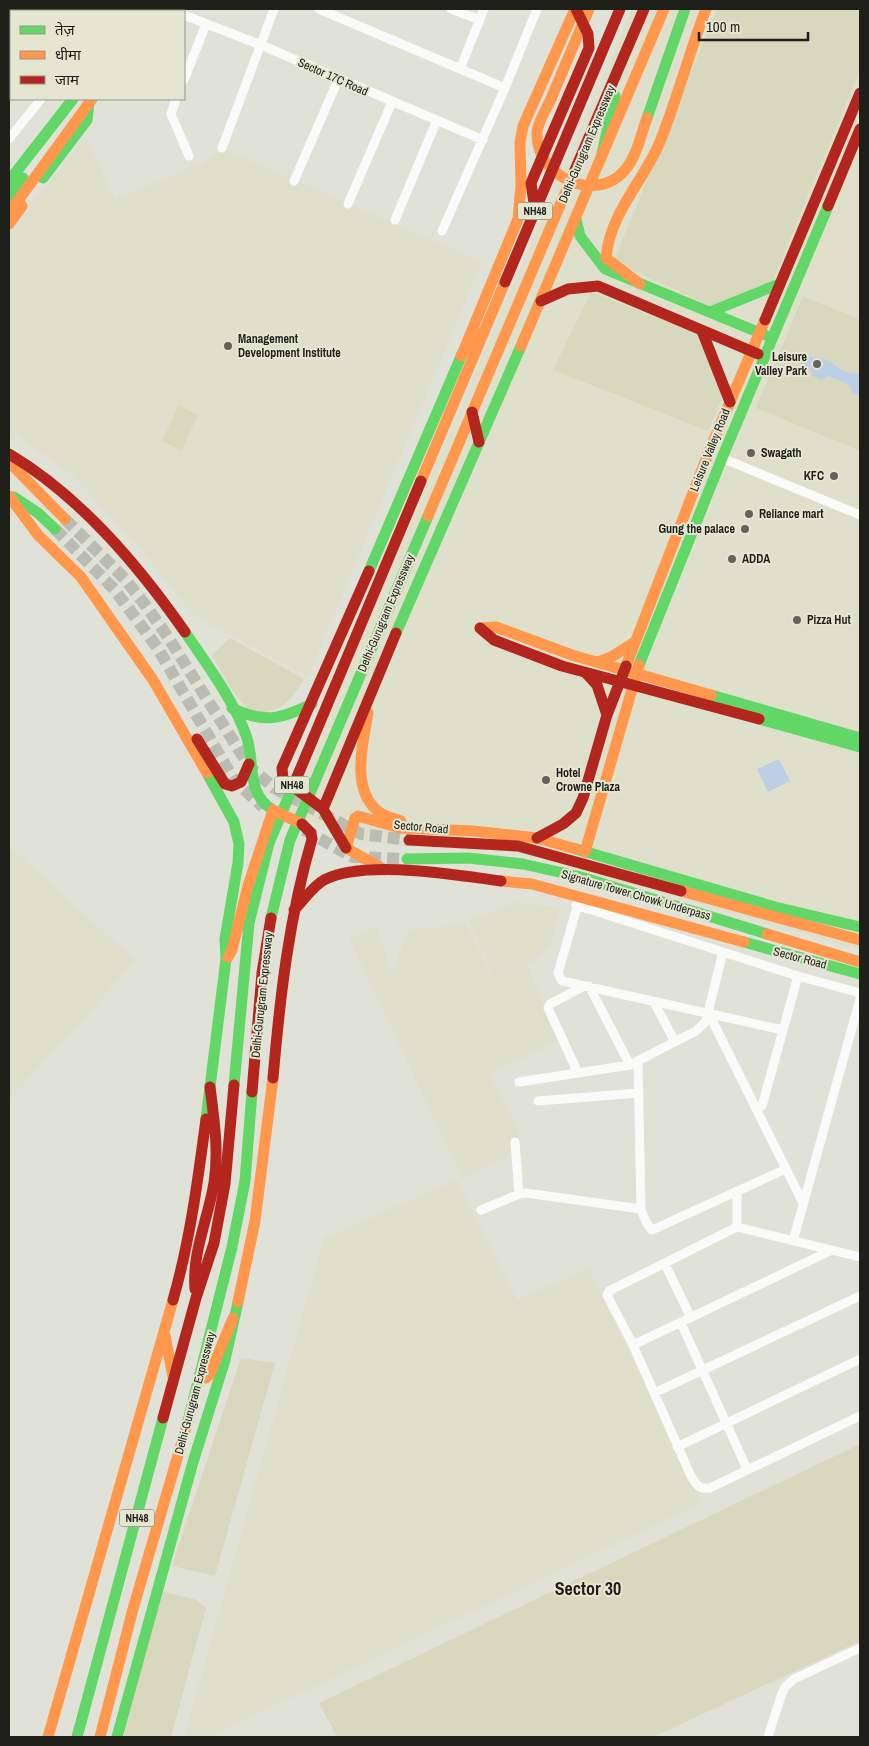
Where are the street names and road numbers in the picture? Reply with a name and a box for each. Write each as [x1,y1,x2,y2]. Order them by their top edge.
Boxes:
street label: Sector 17C Road [295,54,371,100]
street label: Delhi-Gurugram Expressway [555,83,619,205]
road number: NH48 [518,202,552,220]
street label: Leisure Valley Road [686,406,734,494]
street label: Delhi-Gurugram Expressway [354,552,418,674]
road number: NH48 [274,776,310,794]
street label: Sector Road [393,817,449,837]
street label: Signature Tower Chowk Underpass [559,866,713,924]
street label: Delhi-Gurugram Expressway [247,931,277,1059]
street label: Sector Road [772,943,828,973]
street label: Delhi-Gurugram Expressway [171,1330,219,1456]
road number: NH48 [120,1510,154,1526]

